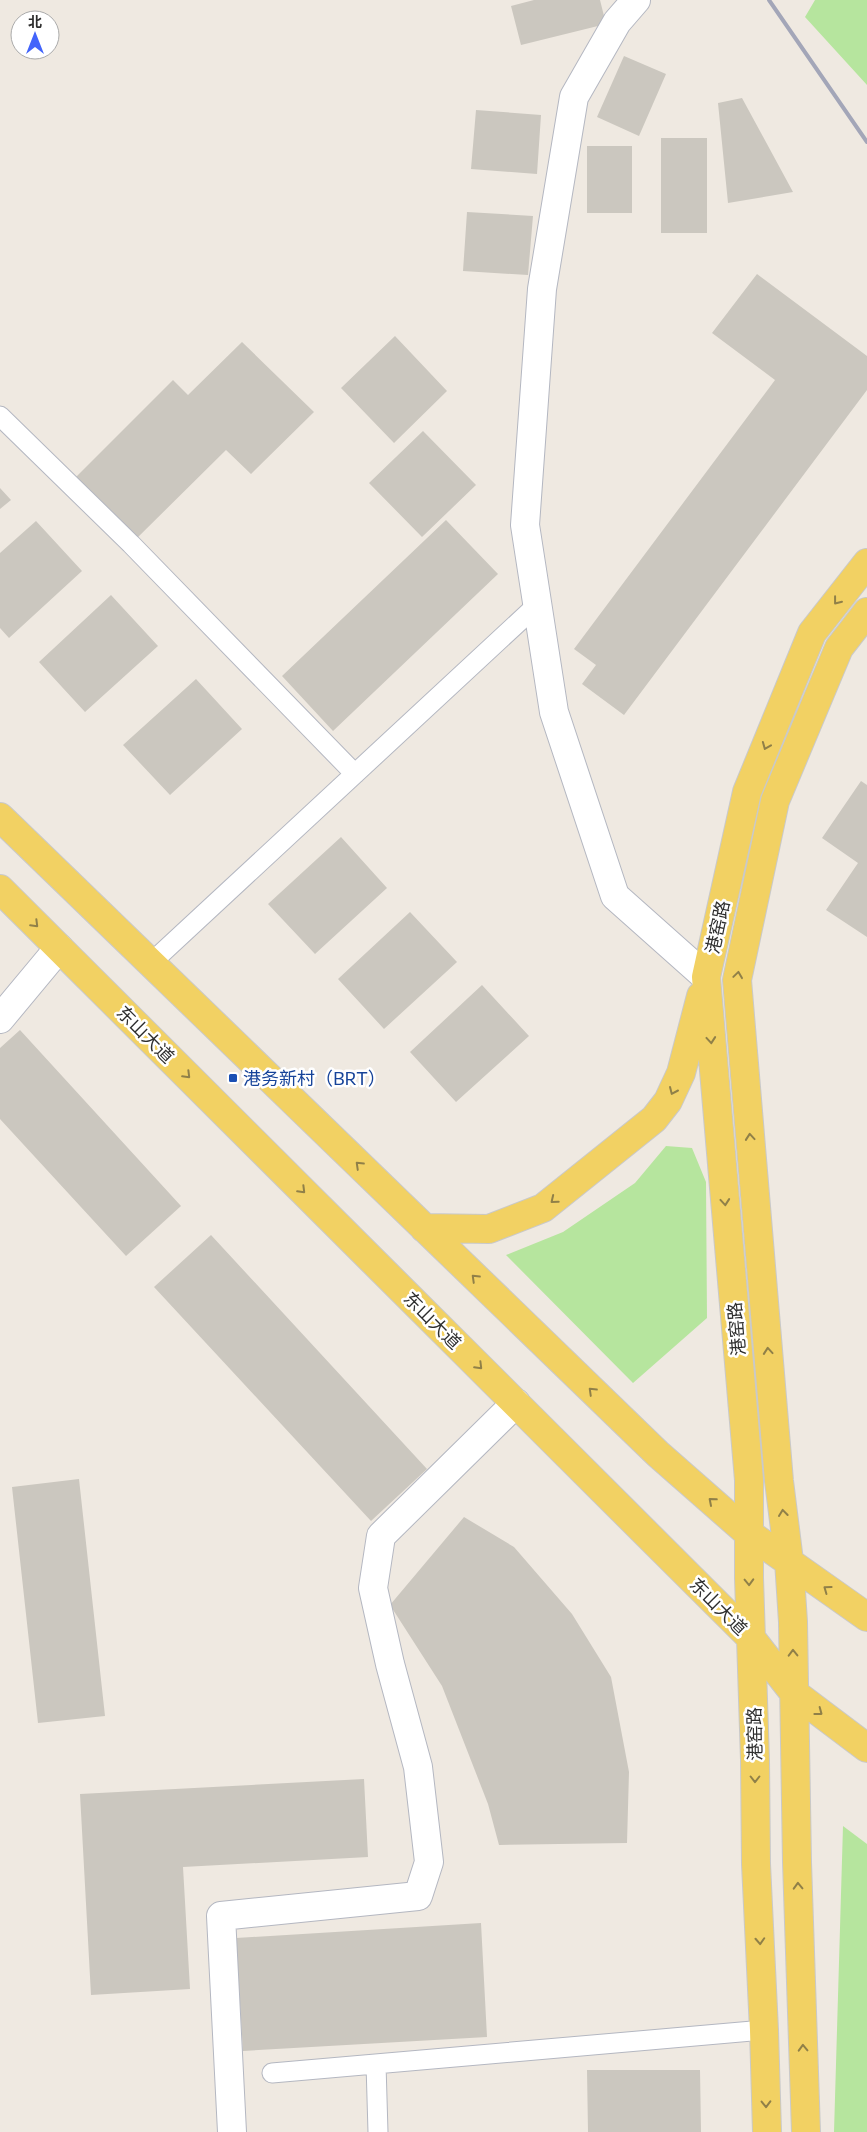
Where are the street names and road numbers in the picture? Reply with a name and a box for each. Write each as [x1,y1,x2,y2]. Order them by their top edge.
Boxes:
street label: 港窑路 [701,898,733,956]
street label: 东山大道 [113,1001,179,1067]
street label: 东山大道 [400,1287,466,1353]
street label: 港窑路 [723,1301,749,1357]
street label: 东山大道 [686,1573,752,1639]
street label: 港窑路 [743,1707,765,1761]

